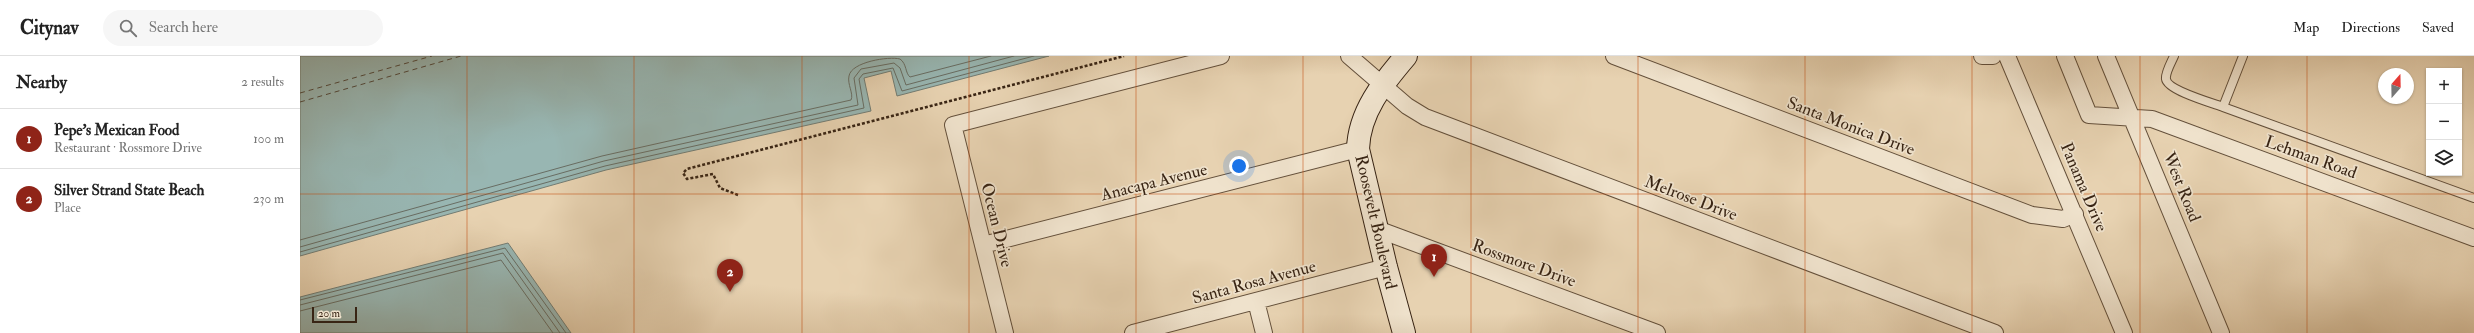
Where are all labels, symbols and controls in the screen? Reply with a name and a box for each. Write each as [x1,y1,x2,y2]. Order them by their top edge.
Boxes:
search box [103,10,383,46]
text: Citynav [20,16,79,40]
icon: search [117,17,139,39]
text: Search here [149,18,218,37]
text: Map [2293,19,2319,36]
text: Directions [2341,19,2400,36]
text: Saved [2422,19,2454,36]
north arrow [2378,68,2414,104]
map controls [2426,68,2462,176]
button: + [2426,68,2462,104]
text: Nearby [16,72,67,93]
text: 2 results [241,74,284,90]
street label: Santa Monica Drive [1784,92,1918,160]
button: − [2426,104,2462,140]
text: Pepe's Mexican Food [54,121,179,140]
text: 1 [27,131,31,147]
text: 100 m [253,131,284,147]
street label: Lehman Road [2262,131,2360,184]
street label: Panama Drive [2056,139,2112,235]
text: Restaurant · Rossmore Drive [54,140,202,156]
button: layers [2426,140,2462,176]
street label: West Road [2158,148,2206,226]
street label: Roosevelt Boulevard [1350,153,1402,292]
your location [1229,156,1249,176]
street label: Anacapa Avenue [1098,159,1210,207]
street label: Melrose Drive [1642,171,1740,225]
text: Silver Strand State Beach [54,181,204,200]
street label: Ocean Drive [976,181,1018,269]
text: 2 [26,191,32,207]
text: 230 m [253,191,284,207]
text: Place [54,200,81,216]
street label: Rossmore Drive [1469,234,1579,292]
pin: 1 [1421,244,1447,277]
street label: Santa Rosa Avenue [1190,255,1318,309]
pin: 2 [717,259,743,292]
scale bar [312,305,357,324]
text: 20 m [318,307,340,320]

